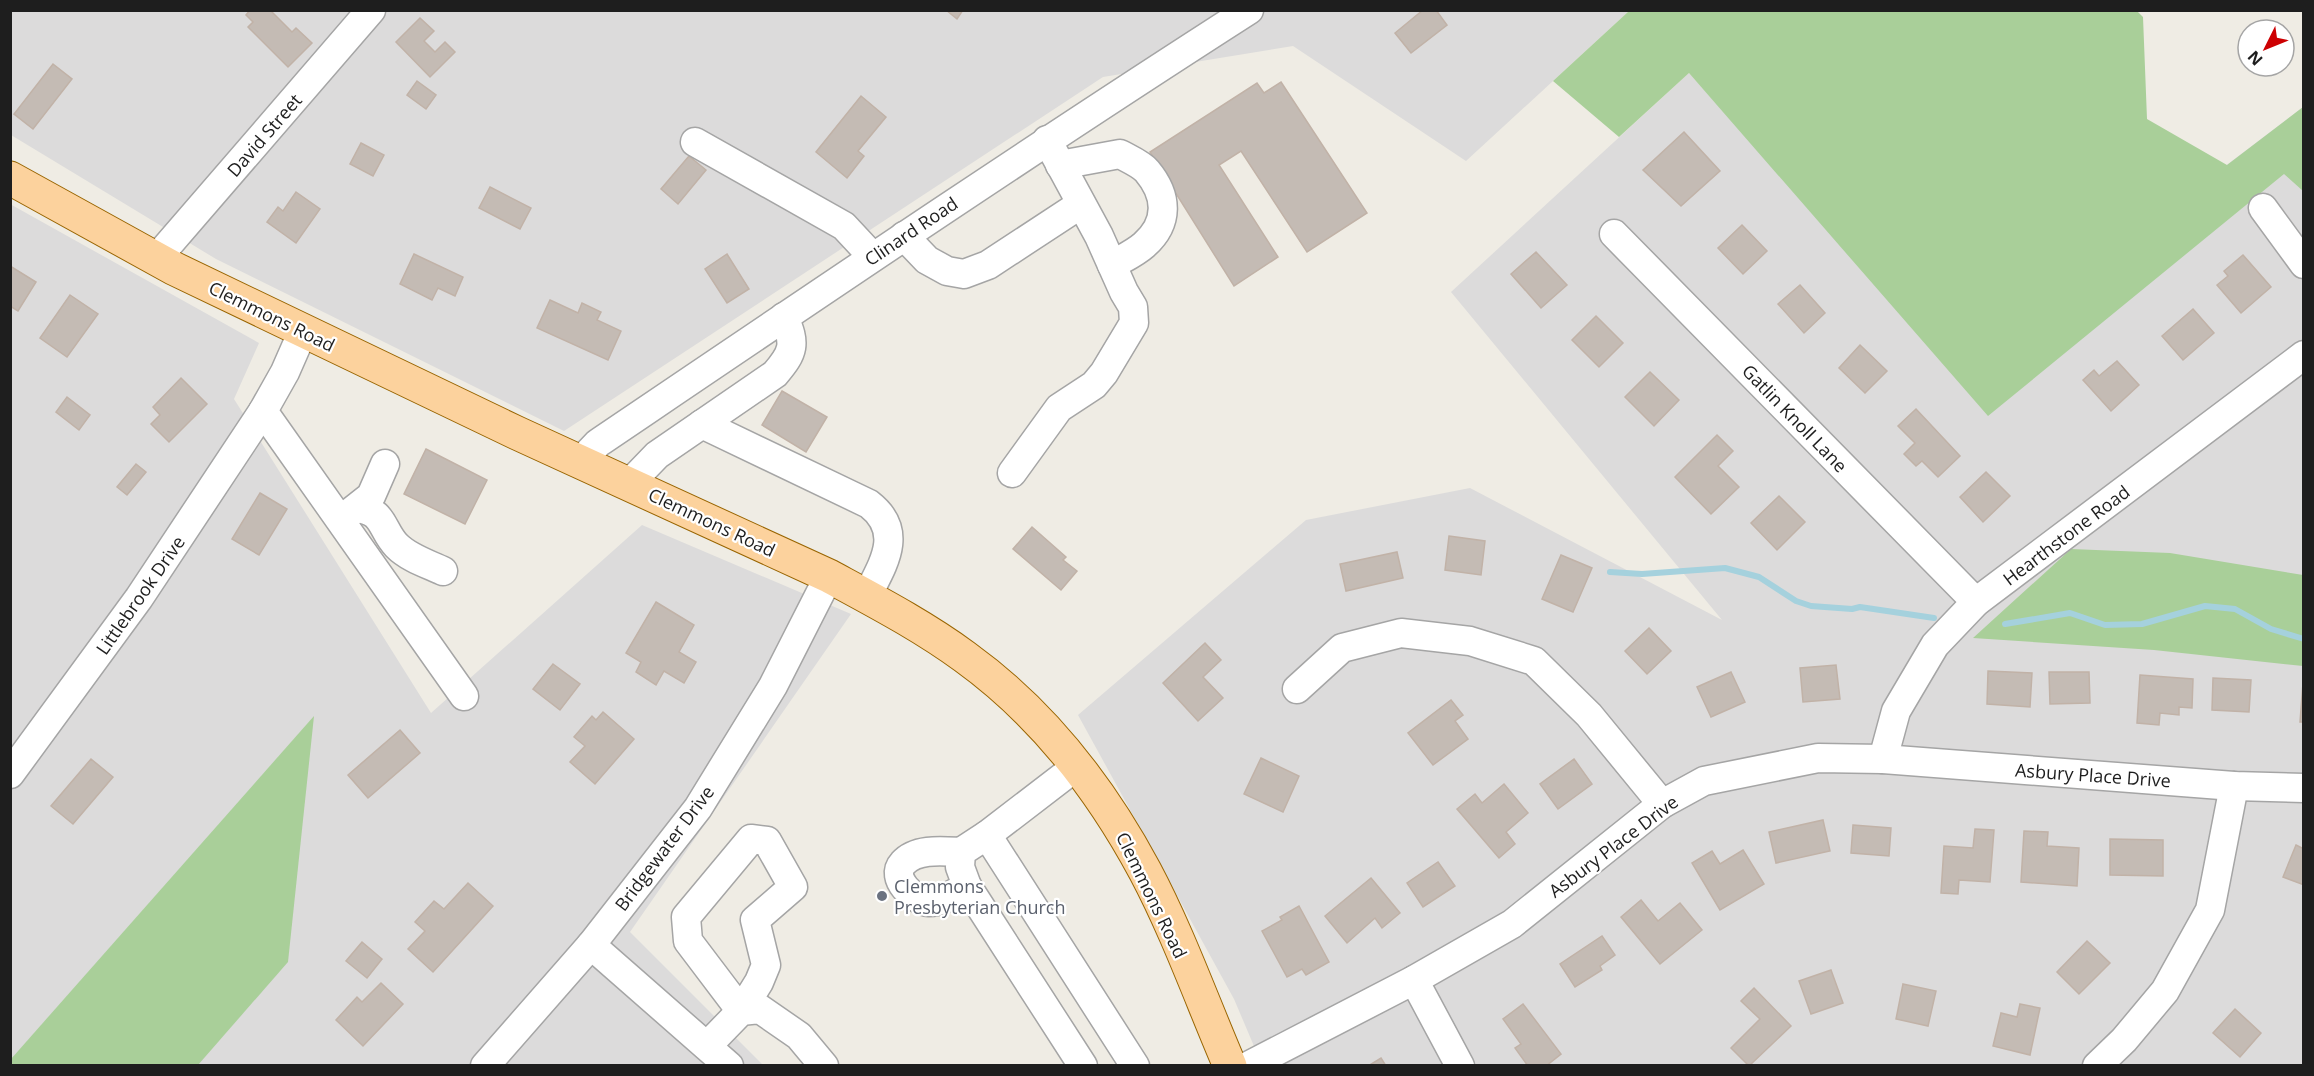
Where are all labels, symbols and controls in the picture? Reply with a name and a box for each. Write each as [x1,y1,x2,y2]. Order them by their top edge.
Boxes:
north arrow [2236,18,2296,78]
text: N [2243,46,2268,70]
street label: David Street [221,88,307,182]
street label: Clinard Road [860,191,962,271]
street label: Clemmons Road [205,275,339,357]
street label: Gatlin Knoll Lane [1737,359,1853,477]
street label: Hearthstone Road [1998,479,2134,591]
street label: Clemmons Road [645,482,779,562]
street label: Littlebrook Drive [90,531,190,659]
street label: Asbury Place Drive [2014,758,2172,792]
street label: Bridgewater Drive [609,780,719,916]
street label: Asbury Place Drive [1544,790,1682,902]
street label: Clemmons Road [1111,828,1193,962]
place label: Clemmons Presbyterian Church [894,874,1065,919]
marker: Clemmons Presbyterian Church [875,889,889,903]

